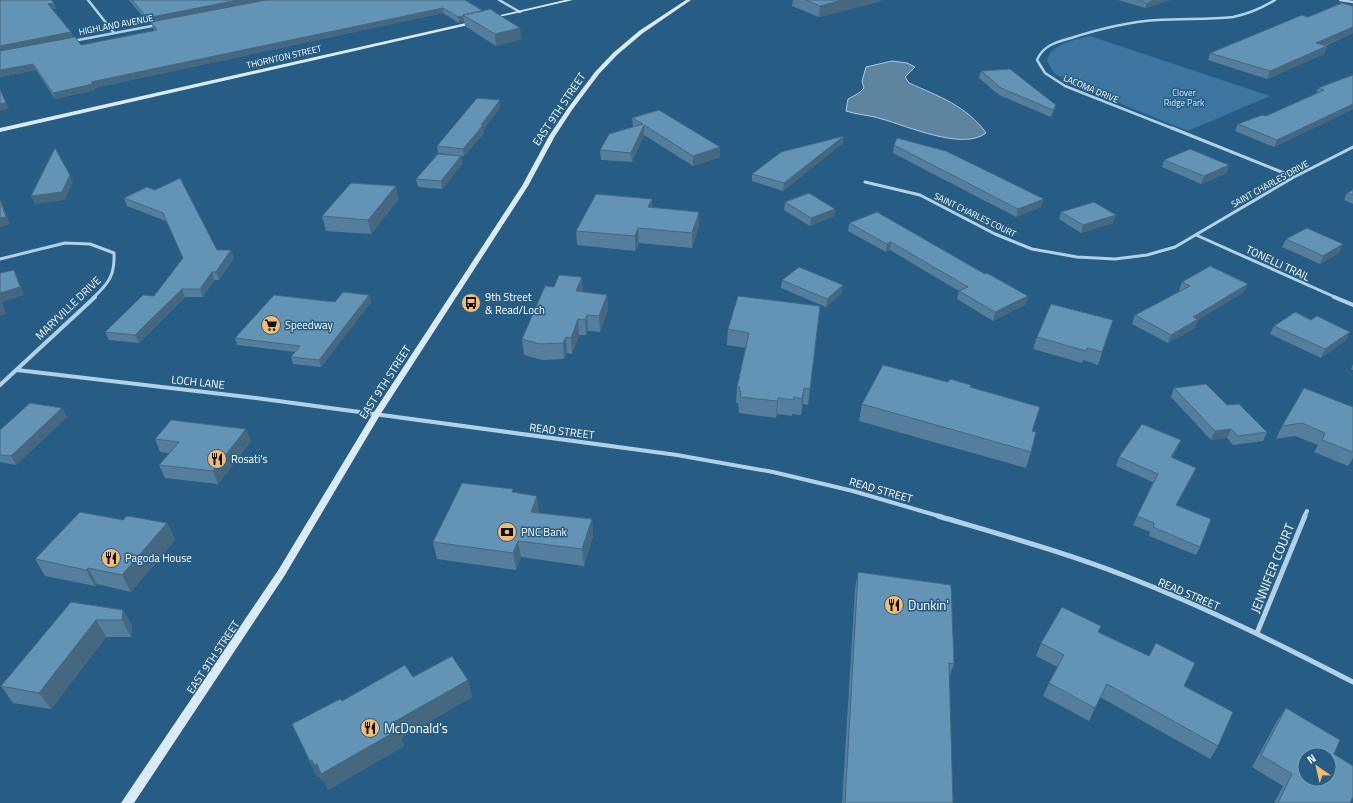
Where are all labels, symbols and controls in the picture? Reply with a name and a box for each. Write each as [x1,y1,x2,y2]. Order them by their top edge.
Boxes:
street label: HIGHLAND AVENUE [78,11,154,38]
street label: THORNTON STREET [245,41,323,71]
street label: EAST 9TH STREET [529,69,590,149]
street label: LACOMA DRIVE [1062,71,1121,106]
park label: Clover Ridge Park [1164,86,1205,109]
street label: SAINT CHARLES DRIVE [1229,157,1311,210]
street label: SAINT CHARLES COURT [932,189,1019,240]
street label: TONELLI TRAIL [1243,241,1313,285]
street label: MARYVILLE DRIVE [32,273,104,343]
place label: 9th Street & Read/Loch [485,289,545,318]
bus stop icon: 9th Street & Read/Loch [460,292,482,314]
supermarket icon: Speedway [260,314,282,336]
place label: Speedway [285,317,333,333]
street label: EAST 9TH STREET [355,342,415,422]
street label: LOCH LANE [171,371,225,393]
street label: READ STREET [529,419,596,443]
restaurant icon: Rosati's [206,448,228,470]
place label: Rosati's [231,451,268,467]
street label: READ STREET [847,473,915,507]
street label: JENNIFER COURT [1245,520,1299,616]
bank icon: PNC Bank [496,521,518,543]
place label: PNC Bank [521,524,568,540]
restaurant icon: Pagoda House [100,547,122,569]
place label: Pagoda House [125,550,192,566]
street label: READ STREET [1156,574,1222,614]
restaurant icon: Dunkin' [883,594,905,616]
place label: Dunkin' [908,595,949,615]
street label: EAST 9TH STREET [183,617,244,697]
restaurant icon: McDonald's [359,717,381,739]
place label: McDonald's [384,718,448,738]
north arrow [1297,747,1337,787]
text: N [1304,750,1319,767]

